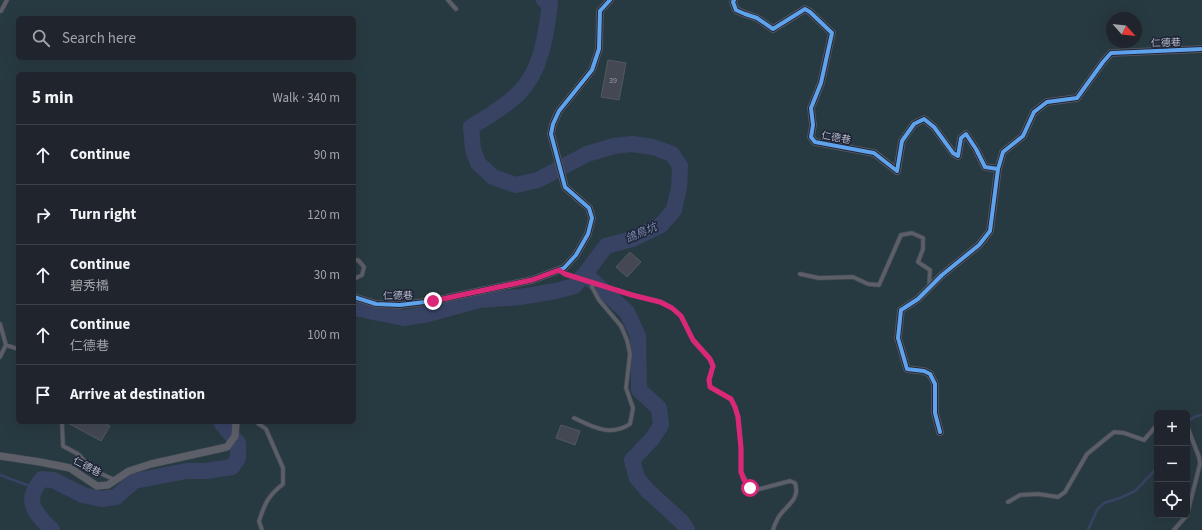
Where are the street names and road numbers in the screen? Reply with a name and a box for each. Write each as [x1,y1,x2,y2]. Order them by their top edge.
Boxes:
street label: 仁德巷 [1151,35,1181,51]
street label: 仁德巷 [820,129,852,147]
street label: 仁德巷 [383,289,413,303]
street label: 仁德巷 [70,454,104,480]

